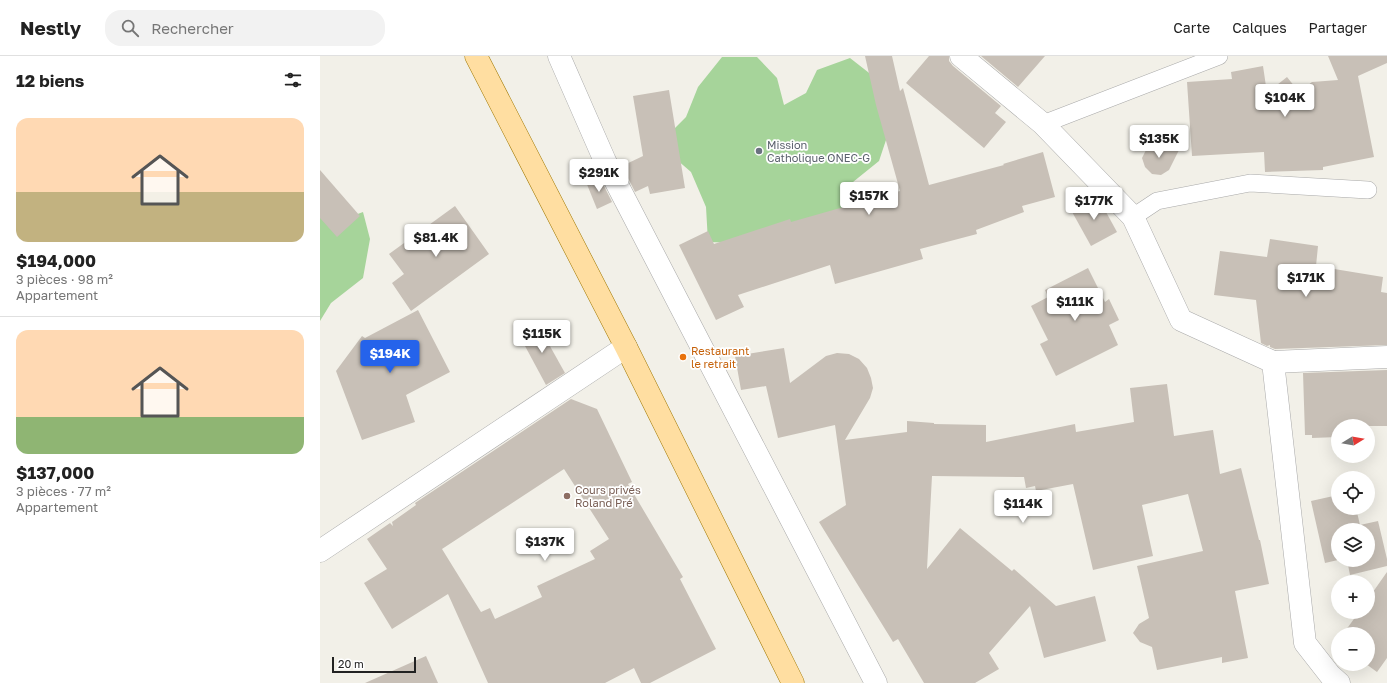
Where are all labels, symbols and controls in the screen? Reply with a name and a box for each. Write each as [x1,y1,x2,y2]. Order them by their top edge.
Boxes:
search box [105,10,385,46]
text: Nestly [20,16,81,39]
icon: search [119,17,141,39]
text: Rechercher [151,19,234,37]
text: Carte [1173,19,1210,36]
text: Calques [1232,19,1287,36]
text: Partager [1309,19,1367,36]
icon: filters [282,69,304,91]
text: 12 biens [16,70,84,91]
pin: $104K [1257,84,1313,118]
text: $104K [1264,89,1306,105]
pin: $135K [1131,125,1187,159]
text: $135K [1139,130,1179,146]
place label: Mission Catholique ONEC-G [767,138,870,164]
icon: home [124,144,196,216]
marker: Mission Catholique ONEC-G [754,146,764,156]
pin: $291K [571,159,627,193]
text: $291K [578,164,620,180]
pin: $157K [841,182,897,216]
text: $157K [849,187,889,203]
pin: $177K [1066,187,1122,221]
text: $177K [1074,192,1114,208]
pin: $81.4K [403,224,469,258]
text: $81.4K [413,229,459,245]
text: $194,000 [16,250,96,271]
pin: $171K [1278,264,1334,298]
text: $171K [1287,269,1325,285]
text: 3 pièces · 98 m² [16,271,113,287]
text: Appartement [16,287,98,303]
pin: $111K [1047,288,1103,322]
text: $111K [1056,293,1094,309]
pin: $115K [514,320,570,354]
text: $115K [522,325,562,341]
pin: $194K [362,340,418,374]
place label: Restaurant le retrait [691,344,749,370]
text: $194K [369,345,411,361]
marker: Restaurant le retrait [678,352,688,362]
icon: home [124,356,196,428]
north arrow [1331,419,1375,463]
map controls [1331,419,1375,671]
text: $137,000 [16,462,94,483]
button: locate [1331,471,1375,515]
text: 3 pièces · 77 m² [16,483,111,499]
place label: Cours privés Roland Pré [575,483,641,509]
pin: $114K [995,490,1051,524]
marker: Cours privés Roland Pré [562,491,572,501]
text: $114K [1003,495,1043,511]
text: Appartement [16,499,98,515]
button: layers [1331,523,1375,567]
pin: $137K [517,528,573,562]
text: $137K [525,533,565,549]
button: + [1331,575,1375,619]
button: − [1331,627,1375,671]
scale bar [332,655,416,674]
text: 20 m [338,657,364,670]

